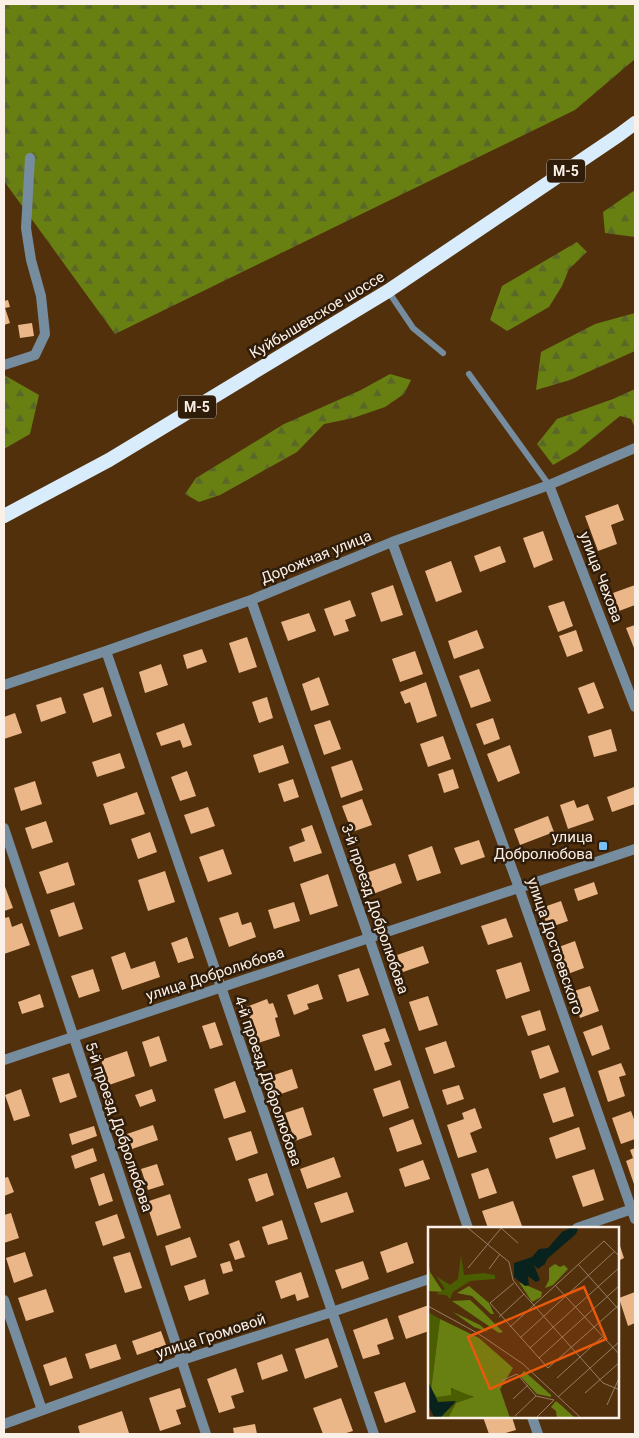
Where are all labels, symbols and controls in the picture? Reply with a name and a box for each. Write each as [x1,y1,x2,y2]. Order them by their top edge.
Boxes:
road number: М-5 [547,160,585,182]
street label: Куйбышевское шоссе [246,268,388,362]
road number: М-5 [178,396,216,418]
street label: Дорожная улица [258,527,374,587]
street label: улица Чехова [575,529,627,625]
street label: 3-й проезд Добролюбова [337,822,413,996]
place label: улица Добролюбова [494,828,593,863]
marker: улица Добролюбова [597,840,609,852]
street label: улица Достоевского [523,875,587,1017]
street label: улица Добролюбова [144,943,286,1005]
street label: 4-й проезд Добролюбова [230,994,306,1168]
street label: 5-й проезд Добролюбова [81,1040,157,1214]
inset map [428,1227,619,1418]
street label: улица Громовой [154,1310,268,1362]

